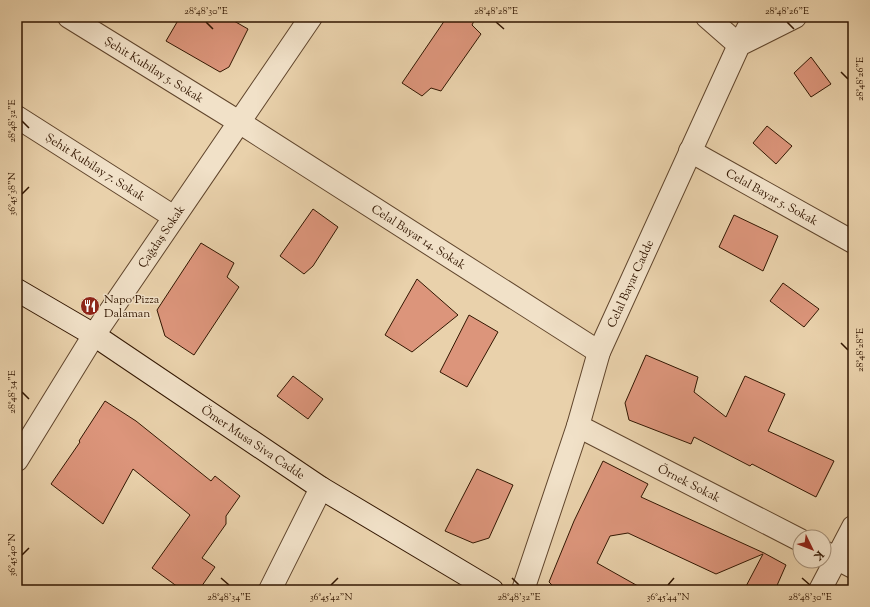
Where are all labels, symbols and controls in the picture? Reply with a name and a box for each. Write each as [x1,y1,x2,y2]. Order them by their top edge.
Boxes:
text: 28°48'30"E [184,4,228,19]
text: 28°48'28"E [474,4,518,19]
text: 28°48'26"E [765,4,809,19]
street label: Şehit Kubilay 5. Sokak [100,33,207,108]
text: 28°48'26"E [853,57,868,101]
text: 28°48'32"E [5,99,20,143]
street label: Şehit Kubilay 7. Sokak [41,129,149,207]
street label: Celal Bayar 5. Sokak [722,165,821,231]
text: 36°45'38"N [5,172,20,216]
street label: Celal Bayar 14. Sokak [367,201,469,275]
street label: Çağdaş Sokak [134,202,190,272]
street label: Celal Bayar Cadde [603,237,659,331]
place label: Napo Pizza Dalaman [104,291,160,323]
restaurant icon: Napo Pizza Dalaman [79,295,101,317]
text: 28°48'28"E [853,328,868,372]
text: 28°48'34"E [5,370,20,414]
street label: Ömer Musa Siva Cadde [197,401,308,485]
street label: Örnek Sokak [654,460,724,508]
north arrow [792,529,832,569]
text: 36°45'40"N [5,533,20,577]
text: K [810,546,828,564]
text: 28°48'34"E [207,590,251,605]
text: 36°45'42"N [310,590,352,605]
text: 28°48'32"E [497,590,541,605]
text: 36°45'44"N [646,590,690,605]
text: 28°48'30"E [788,590,832,605]

